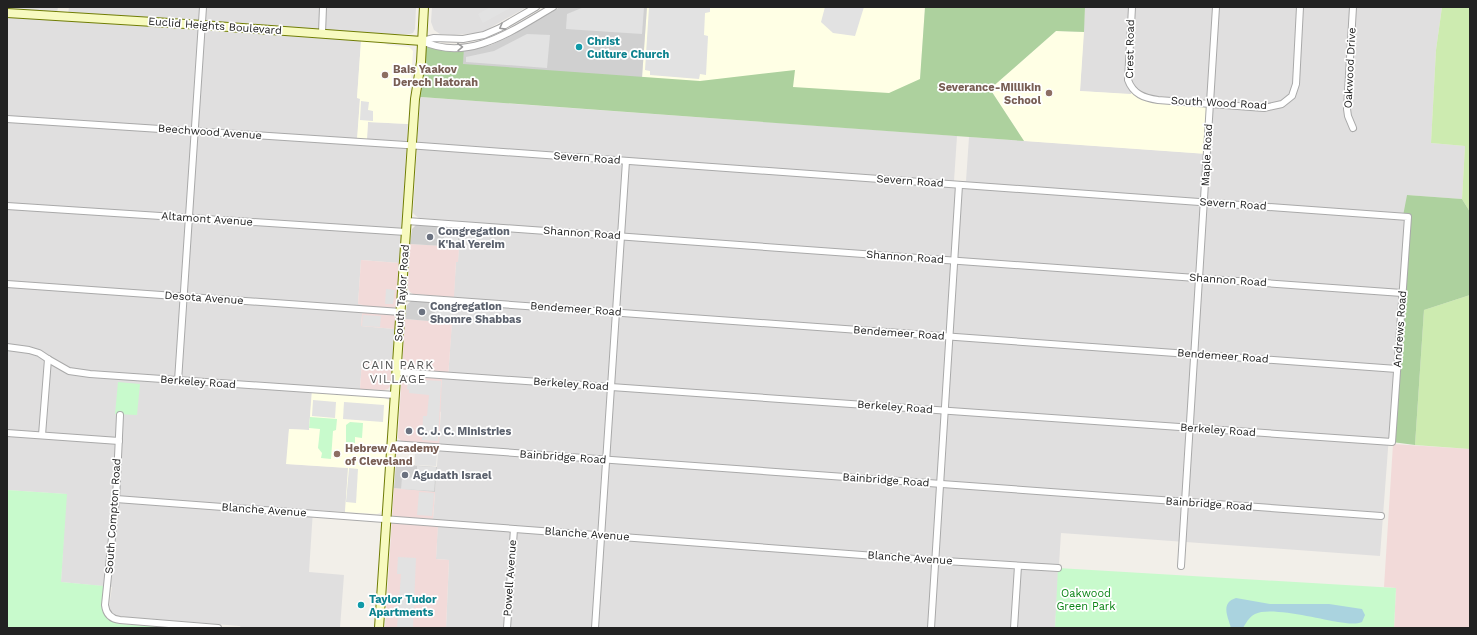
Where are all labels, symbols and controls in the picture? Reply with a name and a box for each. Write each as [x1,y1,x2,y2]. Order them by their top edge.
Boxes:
street label: Euclid Heights Boulevard [148,15,282,37]
street label: Crest Road [1123,19,1137,79]
one-way arrow [499,22,506,29]
street label: Oakwood Drive [1341,27,1359,109]
place label: Christ Culture Church [587,35,670,61]
marker: Christ Culture Church [574,42,584,52]
one-way arrow [457,43,463,51]
place label: Bais Yaakov Derech Hatorah [393,63,478,89]
marker: Bais Yaakov Derech Hatorah [380,70,390,80]
place label: Severance-Millikin School [939,81,1041,107]
marker: Severance-Millikin School [1044,88,1054,98]
street label: South Wood Road [1171,94,1267,112]
street label: Beechwood Avenue [158,122,262,142]
street label: Maple Road [1199,123,1215,187]
street label: Severn Road [553,149,621,167]
street label: Severn Road [876,172,944,190]
street label: Severn Road [1199,195,1267,213]
street label: Altamont Avenue [161,209,253,229]
street label: Shannon Road [543,224,621,242]
place label: Congregation K'hal Yereim [438,225,510,251]
marker: Congregation K'hal Yereim [425,232,435,242]
street label: South Taylor Road [392,244,412,342]
street label: Shannon Road [866,248,944,266]
street label: Shannon Road [1189,271,1267,289]
street label: Desota Avenue [164,289,244,307]
street label: Andrews Road [1391,290,1409,368]
street label: Bendemeer Road [530,299,622,319]
place label: Congregation Shomre Shabbas [430,300,521,326]
marker: Congregation Shomre Shabbas [417,307,427,317]
street label: Bendemeer Road [853,323,945,343]
street label: Bendemeer Road [1177,346,1269,366]
district label: CAIN PARK VILLAGE [362,358,434,386]
street label: Berkeley Road [160,373,236,391]
street label: Berkeley Road [533,375,609,393]
street label: Berkeley Road [857,398,933,416]
street label: Berkeley Road [1180,421,1256,439]
place label: C. J. C. Ministries [417,425,511,438]
marker: C. J. C. Ministries [404,426,414,436]
place label: Hebrew Academy of Cleveland [345,442,440,468]
street label: Bainbridge Road [519,447,607,467]
marker: Hebrew Academy of Cleveland [332,449,342,459]
street label: South Compton Road [102,458,124,574]
place label: Agudath Israel [413,469,492,482]
marker: Agudath Israel [400,470,410,480]
street label: Bainbridge Road [842,470,930,490]
street label: Bainbridge Road [1165,494,1253,514]
street label: Blanche Avenue [221,501,307,519]
street label: Blanche Avenue [544,525,630,543]
street label: Powell Avenue [501,539,519,617]
street label: Blanche Avenue [867,549,953,567]
park label: Oakwood Green Park [1056,587,1116,613]
place label: Taylor Tudor Apartments [369,593,437,619]
marker: Taylor Tudor Apartments [356,600,366,610]

